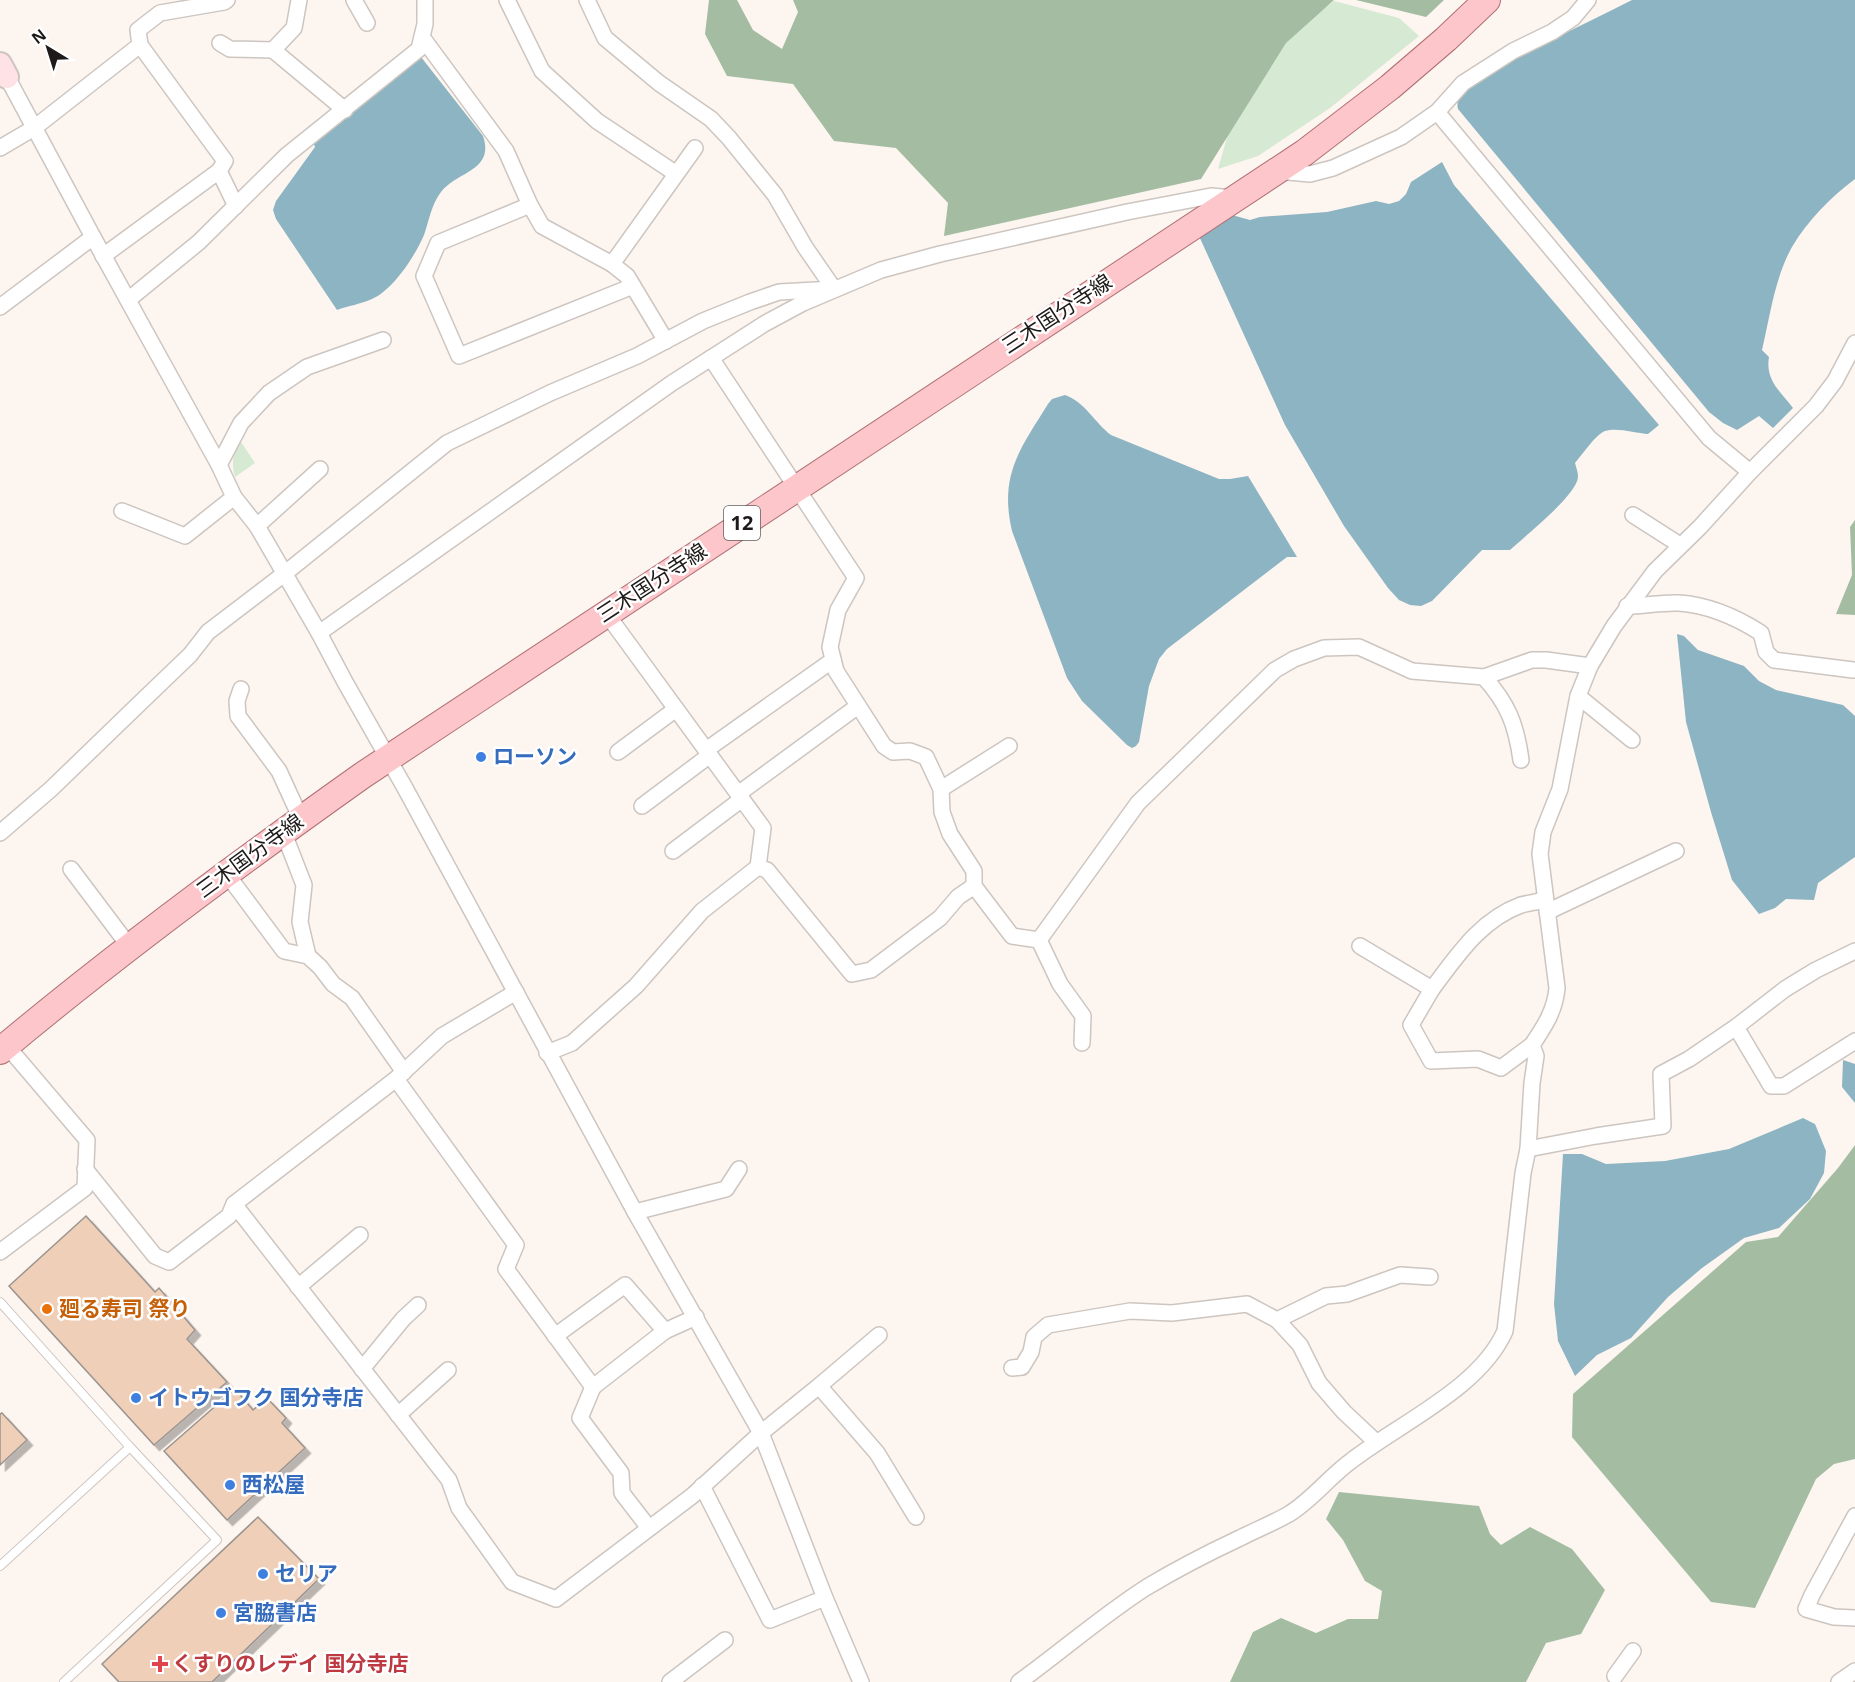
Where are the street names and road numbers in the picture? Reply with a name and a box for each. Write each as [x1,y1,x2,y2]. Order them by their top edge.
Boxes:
street label: 三木国分寺線 [996,267,1117,359]
road number: 12 [724,506,760,540]
street label: 三木国分寺線 [591,536,712,628]
street label: 三木国分寺線 [190,807,309,904]

